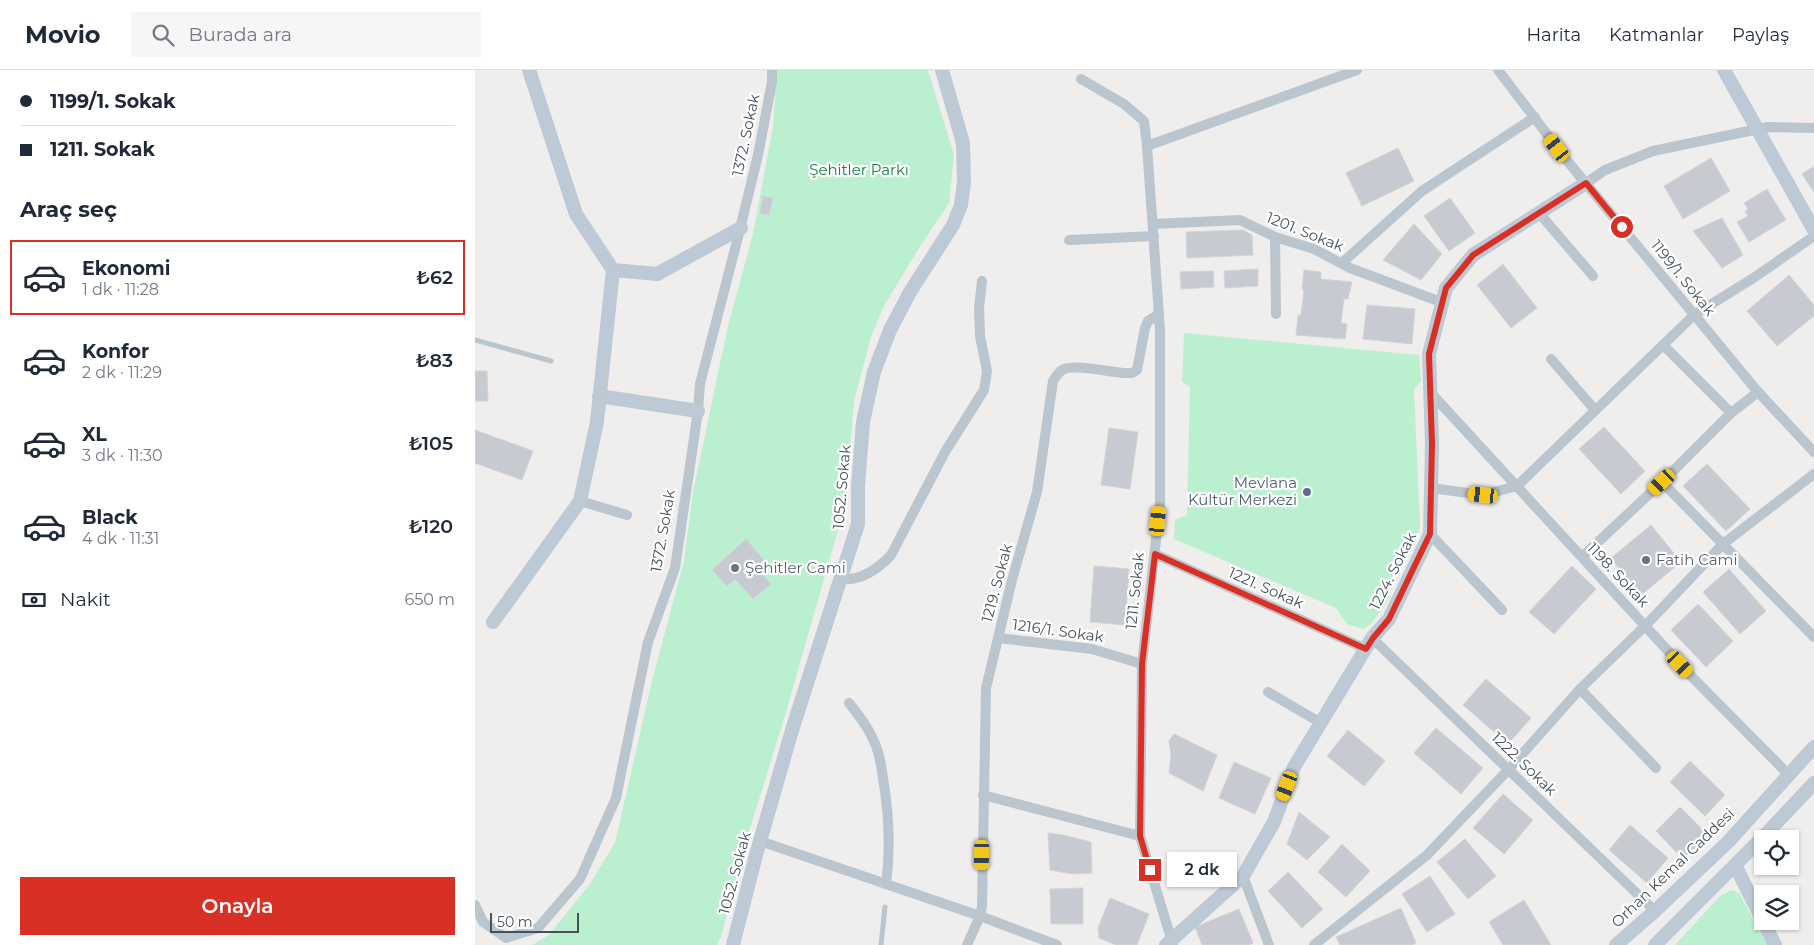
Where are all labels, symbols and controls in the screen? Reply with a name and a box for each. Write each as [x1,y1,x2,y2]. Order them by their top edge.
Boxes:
search box [131,12,481,57]
text: Movio [25,20,101,49]
icon: search [149,21,177,49]
text: Burada ara [189,23,292,46]
text: Harita [1526,24,1581,46]
text: Katmanlar [1609,24,1704,46]
text: Paylaş [1732,24,1789,46]
text: 1199/1. Sokak [50,90,176,113]
street label: 1372. Sokak [728,92,763,178]
car [1541,132,1572,164]
text: 1211. Sokak [50,138,155,161]
park label: Şehitler Parkı [809,160,909,179]
text: Araç seç [20,196,117,223]
street label: 1201. Sokak [1264,207,1347,256]
route start [1611,216,1633,238]
street label: 1199/1. Sokak [1647,236,1720,319]
icon: car [22,255,67,300]
text: Ekonomi [82,257,171,280]
text: ₺62 [416,266,453,289]
text: 1 dk · 11:28 [82,280,159,299]
icon: car [22,338,67,383]
text: Konfor [82,340,149,363]
text: ₺83 [416,349,453,372]
text: 2 dk · 11:29 [82,363,162,382]
icon: car [22,421,67,466]
text: XL [82,423,107,446]
text: ₺105 [409,432,453,455]
street label: 1052. Sokak [828,444,855,530]
text: 3 dk · 11:30 [82,446,163,465]
car [1645,466,1678,498]
place label: Mevlana Kültür Merkezi [1188,473,1297,509]
marker: Mevlana Kültür Merkezi [1301,486,1313,498]
car [1467,486,1498,504]
street label: 1372. Sokak [646,488,679,574]
icon: car [22,504,67,549]
car [1148,505,1167,537]
text: Black [82,506,138,529]
text: ₺120 [409,515,453,538]
text: 4 dk · 11:31 [82,529,159,548]
street label: 1224. Sokak [1365,529,1420,613]
street label: 1198. Sokak [1583,538,1653,611]
street label: 1219. Sokak [977,541,1016,624]
place label: Fatih Cami [1656,550,1738,569]
street label: 1211. Sokak [1121,552,1148,630]
marker: Fatih Cami [1640,554,1652,566]
place label: Şehitler Cami [745,558,846,577]
marker: Şehitler Cami [729,562,741,574]
street label: 1221. Sokak [1226,563,1307,613]
icon: cash [20,586,48,614]
text: Nakit [60,588,111,611]
text: 650 m [404,590,455,609]
street label: 1216/1. Sokak [1011,615,1105,646]
car [1664,648,1695,680]
street label: 1222. Sokak [1488,728,1561,799]
car [1274,769,1299,803]
street label: Orhan Kemal Caddesi [1607,804,1738,931]
street label: 1052. Sokak [714,829,755,916]
map controls [1754,830,1799,930]
button: locate [1754,830,1799,875]
car [974,840,989,870]
callout: 2 dk [1167,852,1237,888]
route end [1139,859,1161,881]
text: 2 dk [1185,860,1219,879]
button: Onayla [20,877,455,935]
button: layers [1754,885,1799,930]
scale bar [490,910,579,933]
text: 50 m [497,913,533,931]

